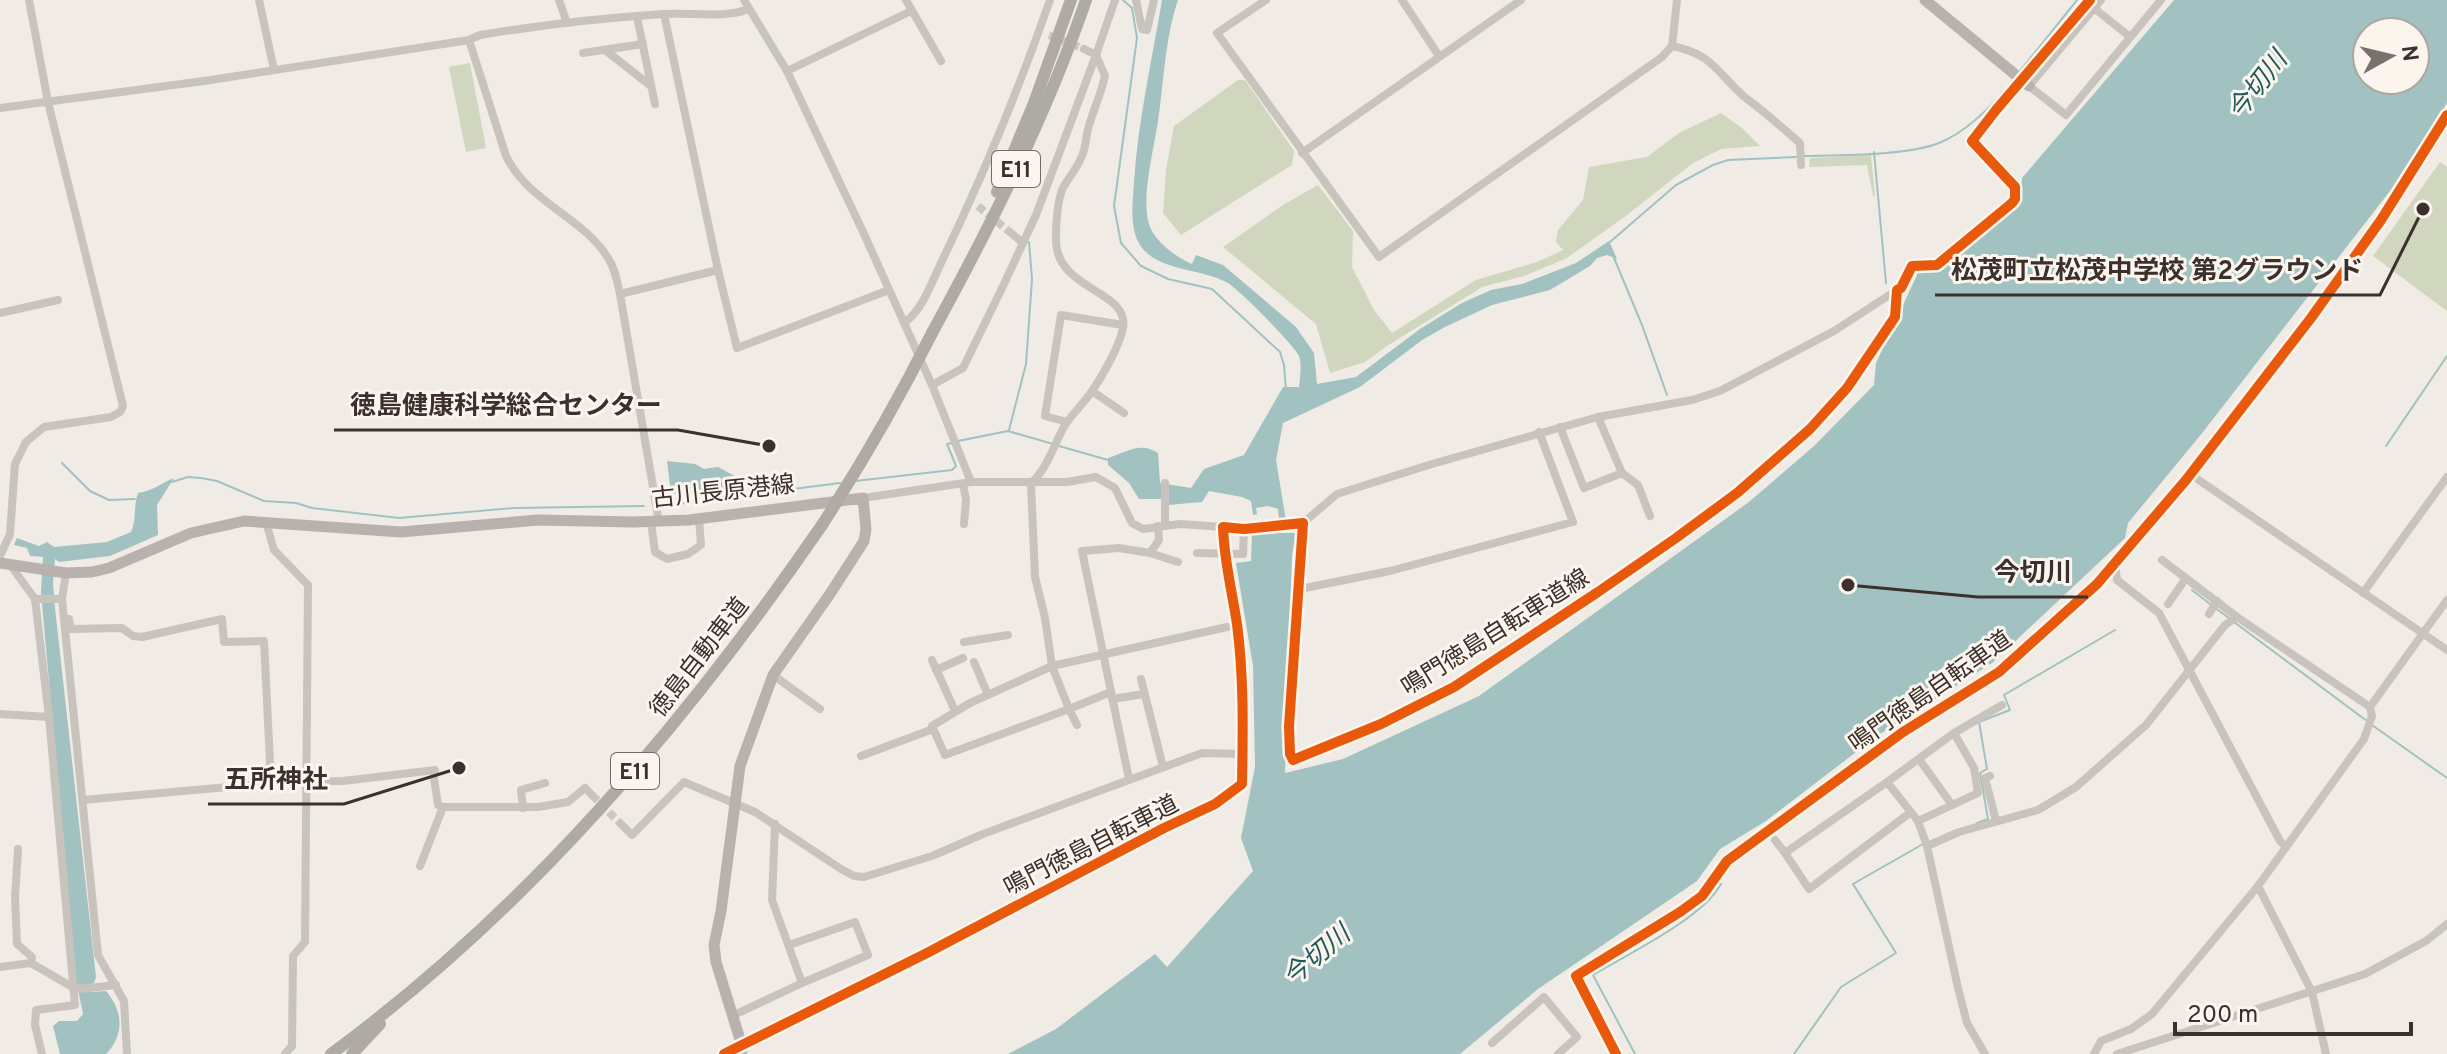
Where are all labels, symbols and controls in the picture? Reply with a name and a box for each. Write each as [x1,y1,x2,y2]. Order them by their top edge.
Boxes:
north arrow [2351,16,2431,96]
water label: 今切川 [2222,43,2298,127]
text: N [2394,44,2423,63]
road number: E11 [992,151,1040,187]
callout: 松茂町立松茂中学校 第2グラウンド [1935,245,2380,295]
text: 松茂町立松茂中学校 第2グラウンド [1951,256,2363,289]
callout: 徳島健康科学総合センター [334,380,678,430]
text: 徳島健康科学総合センター [350,391,662,424]
street label: 古川長原港線 [650,471,796,515]
callout: 今切川 [1978,547,2088,597]
text: 今切川 [1994,558,2072,591]
street label: 鳴門徳島自転車道線 [1397,564,1596,704]
street label: 徳島自動車道 [644,592,757,724]
street label: 鳴門徳島自転車道 [1844,625,2018,760]
road number: E11 [611,753,659,789]
callout: 五所神社 [208,754,344,804]
text: 五所神社 [224,765,328,798]
street label: 鳴門徳島自転車道 [1000,790,1184,904]
water label: 今切川 [1277,917,1360,995]
scale bar [2175,986,2411,1036]
text: 200 m [2187,1001,2258,1031]

